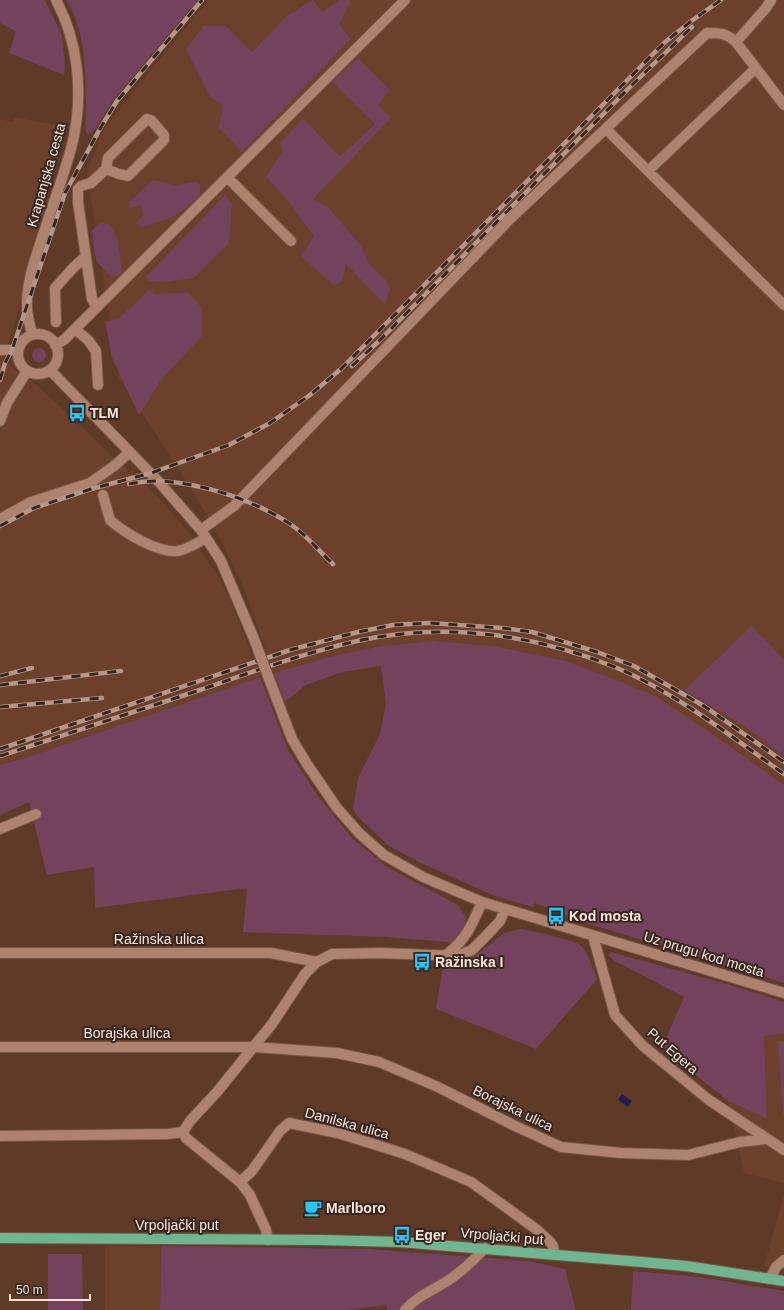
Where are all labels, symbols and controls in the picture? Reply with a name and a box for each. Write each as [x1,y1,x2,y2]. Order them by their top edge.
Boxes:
street label: Krapanjska cesta [24,121,69,229]
bus stop icon: TLM [67,403,87,423]
place label: TLM [90,405,119,421]
bus stop icon: Kod mosta [546,906,566,926]
place label: Kod mosta [569,908,642,924]
street label: Uz prugu kod mosta [642,928,766,980]
street label: Ražinska ulica [114,931,204,947]
bus stop icon: Ražinska I [412,952,432,972]
place label: Ražinska I [435,954,503,970]
street label: Borajska ulica [83,1025,171,1041]
street label: Put Egera [644,1025,702,1078]
street label: Borajska ulica [470,1082,556,1134]
street label: Danilska ulica [303,1104,391,1142]
cafe icon: Marlboro [303,1198,323,1218]
place label: Marlboro [326,1200,386,1216]
street label: Vrpoljački put [135,1217,219,1233]
street label: Vrpoljački put [460,1224,544,1248]
bus stop icon: Eger [392,1225,412,1245]
place label: Eger [415,1227,447,1243]
scale bar [10,1276,90,1302]
text: 50 m [16,1283,43,1297]

